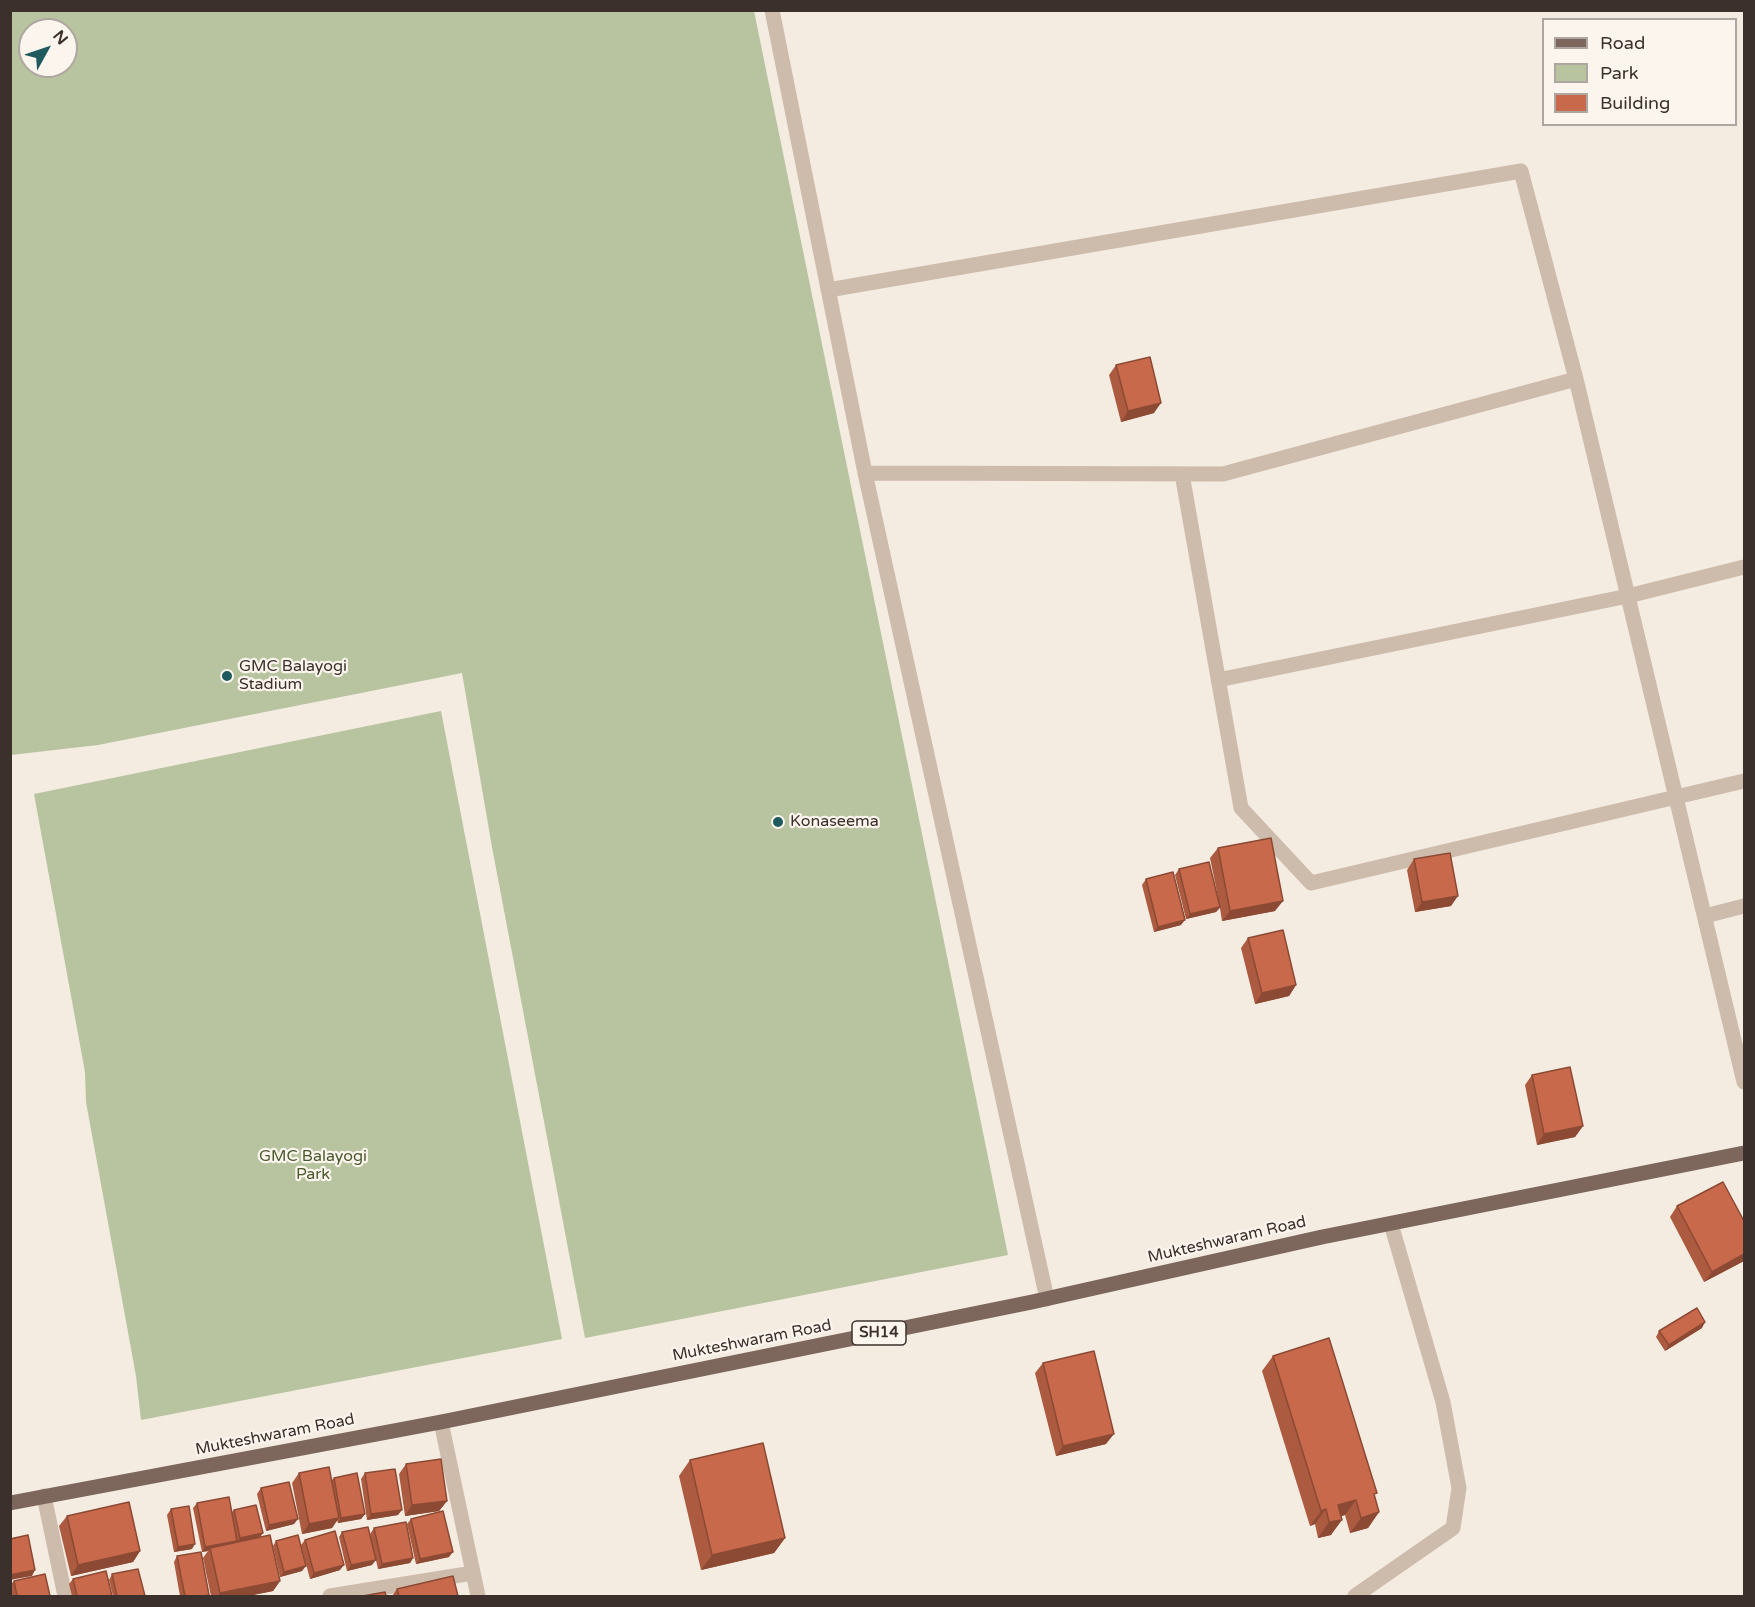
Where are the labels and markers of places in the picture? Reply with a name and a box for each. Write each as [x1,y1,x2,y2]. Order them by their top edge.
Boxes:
place label: GMC Balayogi Stadium [239,657,347,695]
marker: GMC Balayogi Stadium [220,669,234,683]
place label: Konaseema [790,812,879,832]
marker: Konaseema [771,815,785,829]

